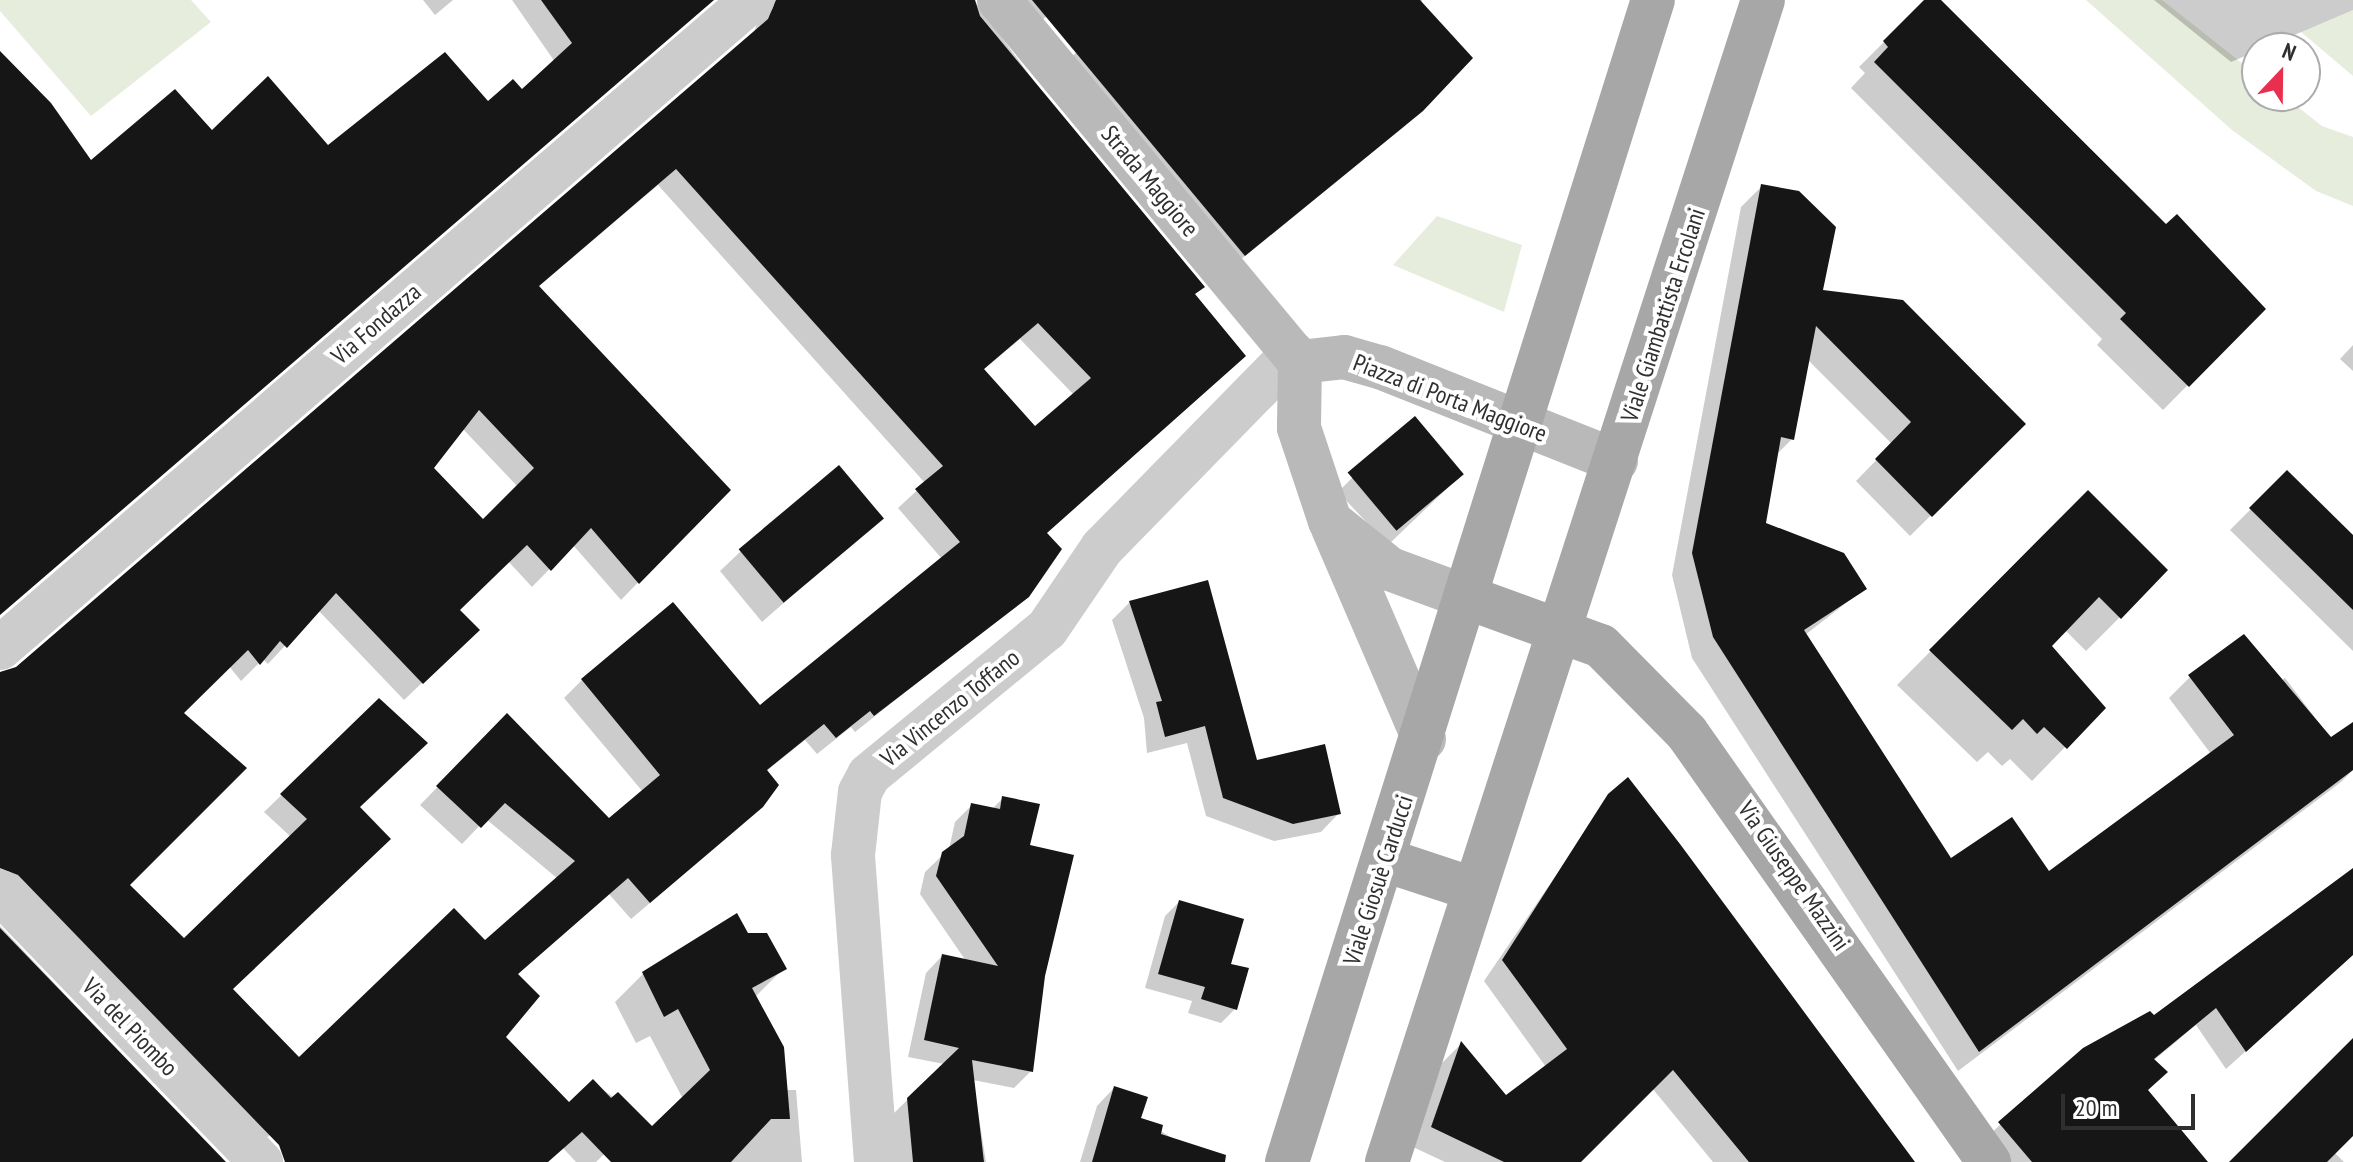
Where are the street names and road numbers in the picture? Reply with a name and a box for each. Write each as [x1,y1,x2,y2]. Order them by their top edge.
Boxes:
street label: Strada Maggiore [1095,120,1205,242]
street label: Viale Giambattista Ercolani [1615,205,1711,425]
street label: Via Fondazza [326,277,426,371]
street label: Piazza di Porta Maggiore [1349,348,1551,448]
street label: Via Vincenzo Toffano [874,643,1026,773]
street label: Viale Giosuè Carducci [1337,791,1419,969]
street label: Via Giuseppe Mazzini [1732,796,1856,956]
street label: Via del Piombo [76,972,184,1082]

